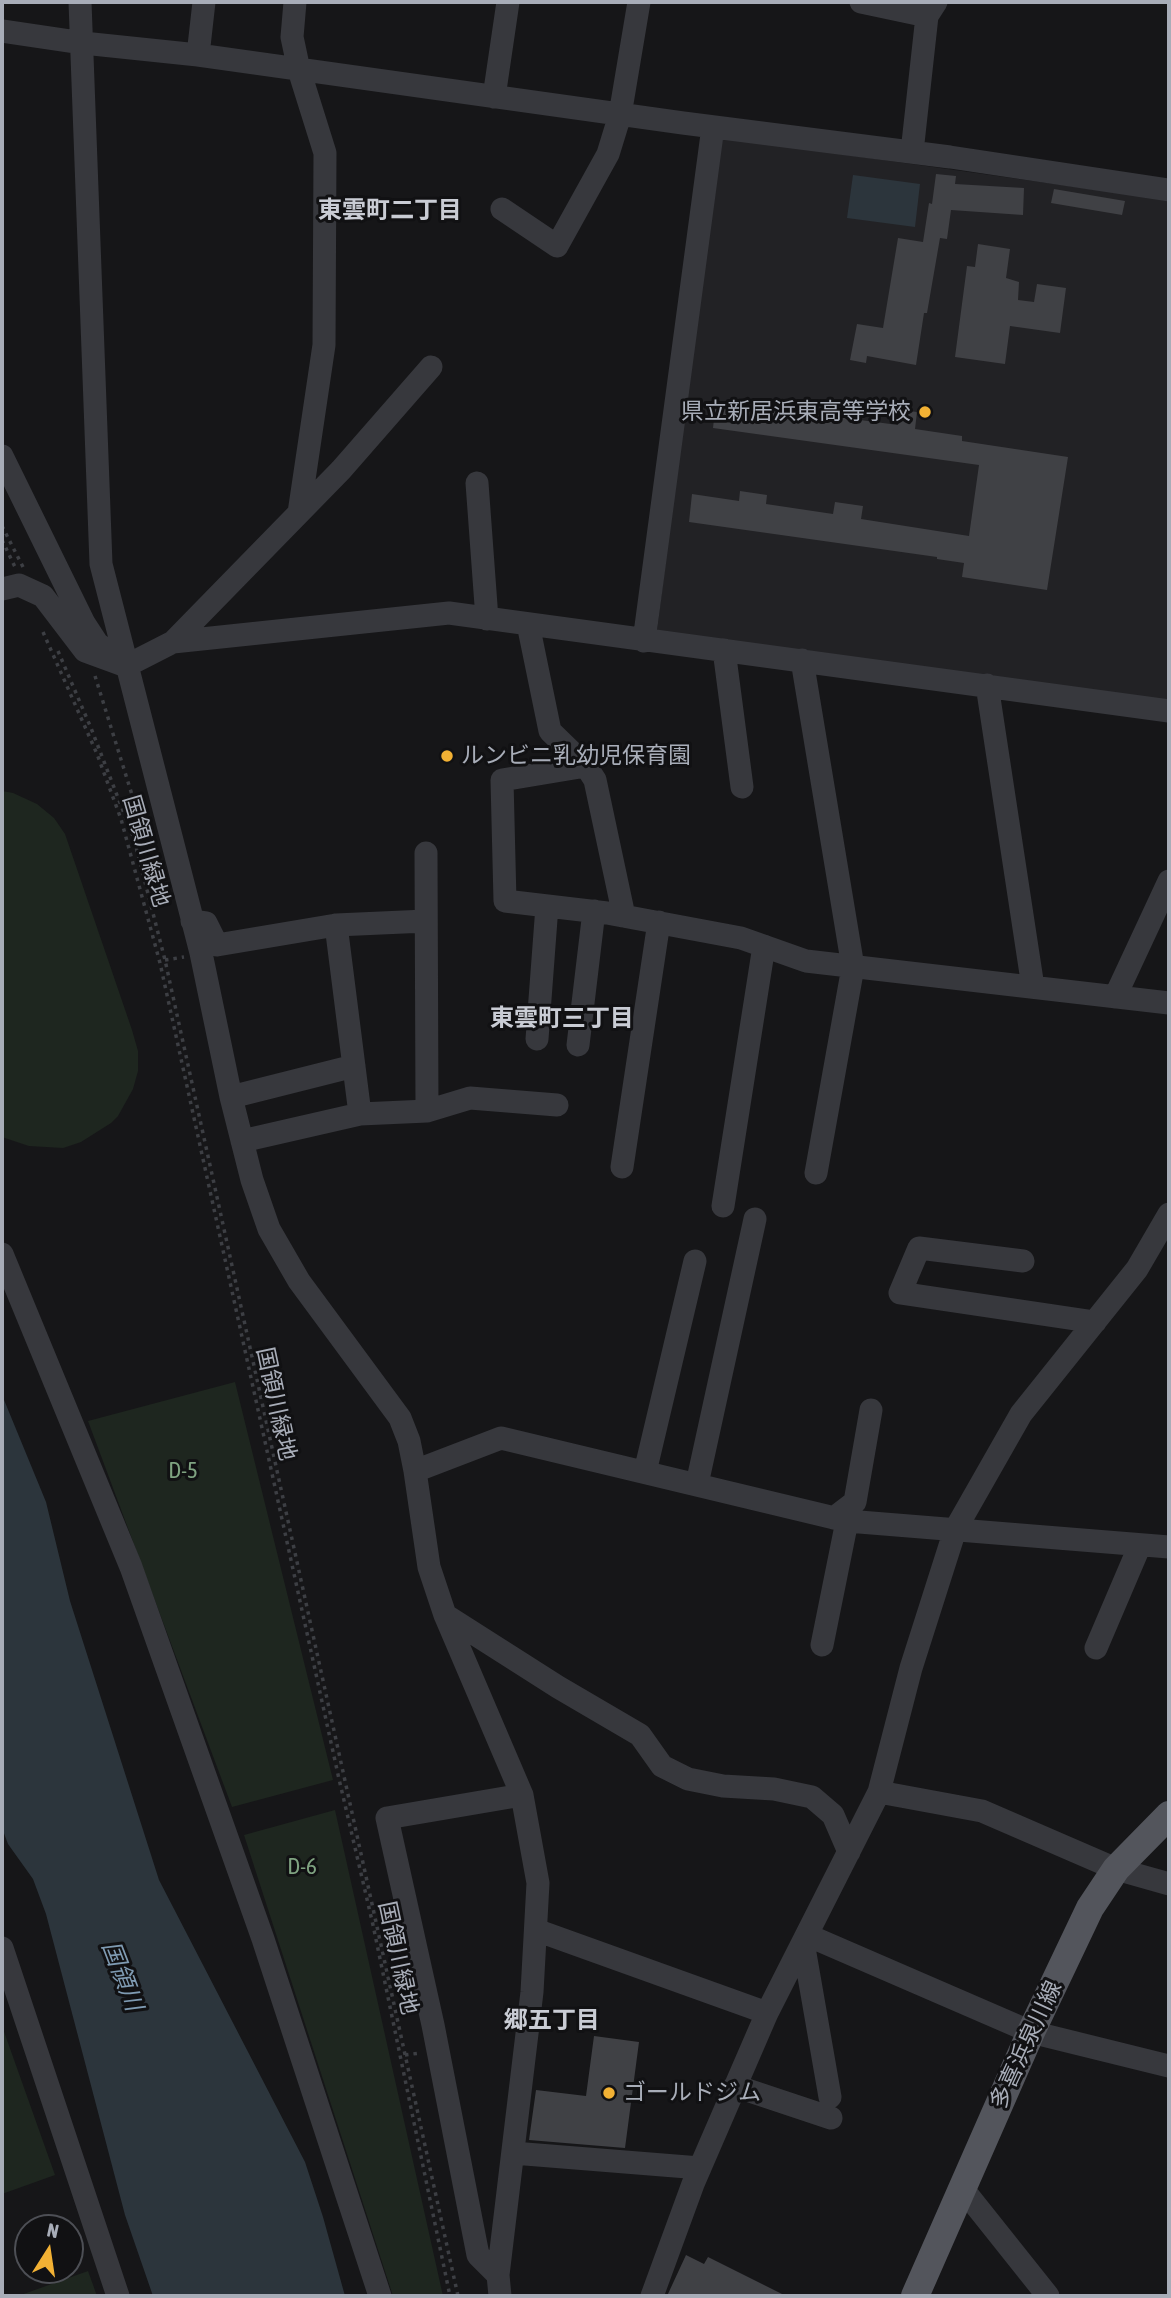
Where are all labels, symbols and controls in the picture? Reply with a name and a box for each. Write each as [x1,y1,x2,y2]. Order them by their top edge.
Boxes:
district label: 東雲町二丁目 [318,196,462,224]
place label: 県立新居浜東高等学校 [681,398,911,426]
marker: 県立新居浜東高等学校 [917,404,933,420]
place label: ルンビニ乳幼児保育園 [461,742,691,770]
marker: ルンビニ乳幼児保育園 [439,748,455,764]
street label: 国領川緑地 [117,792,175,910]
district label: 東雲町三丁目 [490,1004,634,1032]
street label: 国領川緑地 [251,1345,301,1463]
park label: D-5 [168,1457,198,1485]
park label: D-6 [287,1853,317,1881]
street label: 国領川緑地 [373,1899,423,2017]
water label: 国領川 [96,1937,148,2015]
street label: 多喜浜泉川線 [984,1977,1068,2113]
district label: 郷五丁目 [504,2006,600,2034]
place label: ゴールドジム [623,2079,761,2107]
marker: ゴールドジム [601,2085,617,2101]
north arrow [14,2214,84,2284]
text: N [45,2218,61,2242]

